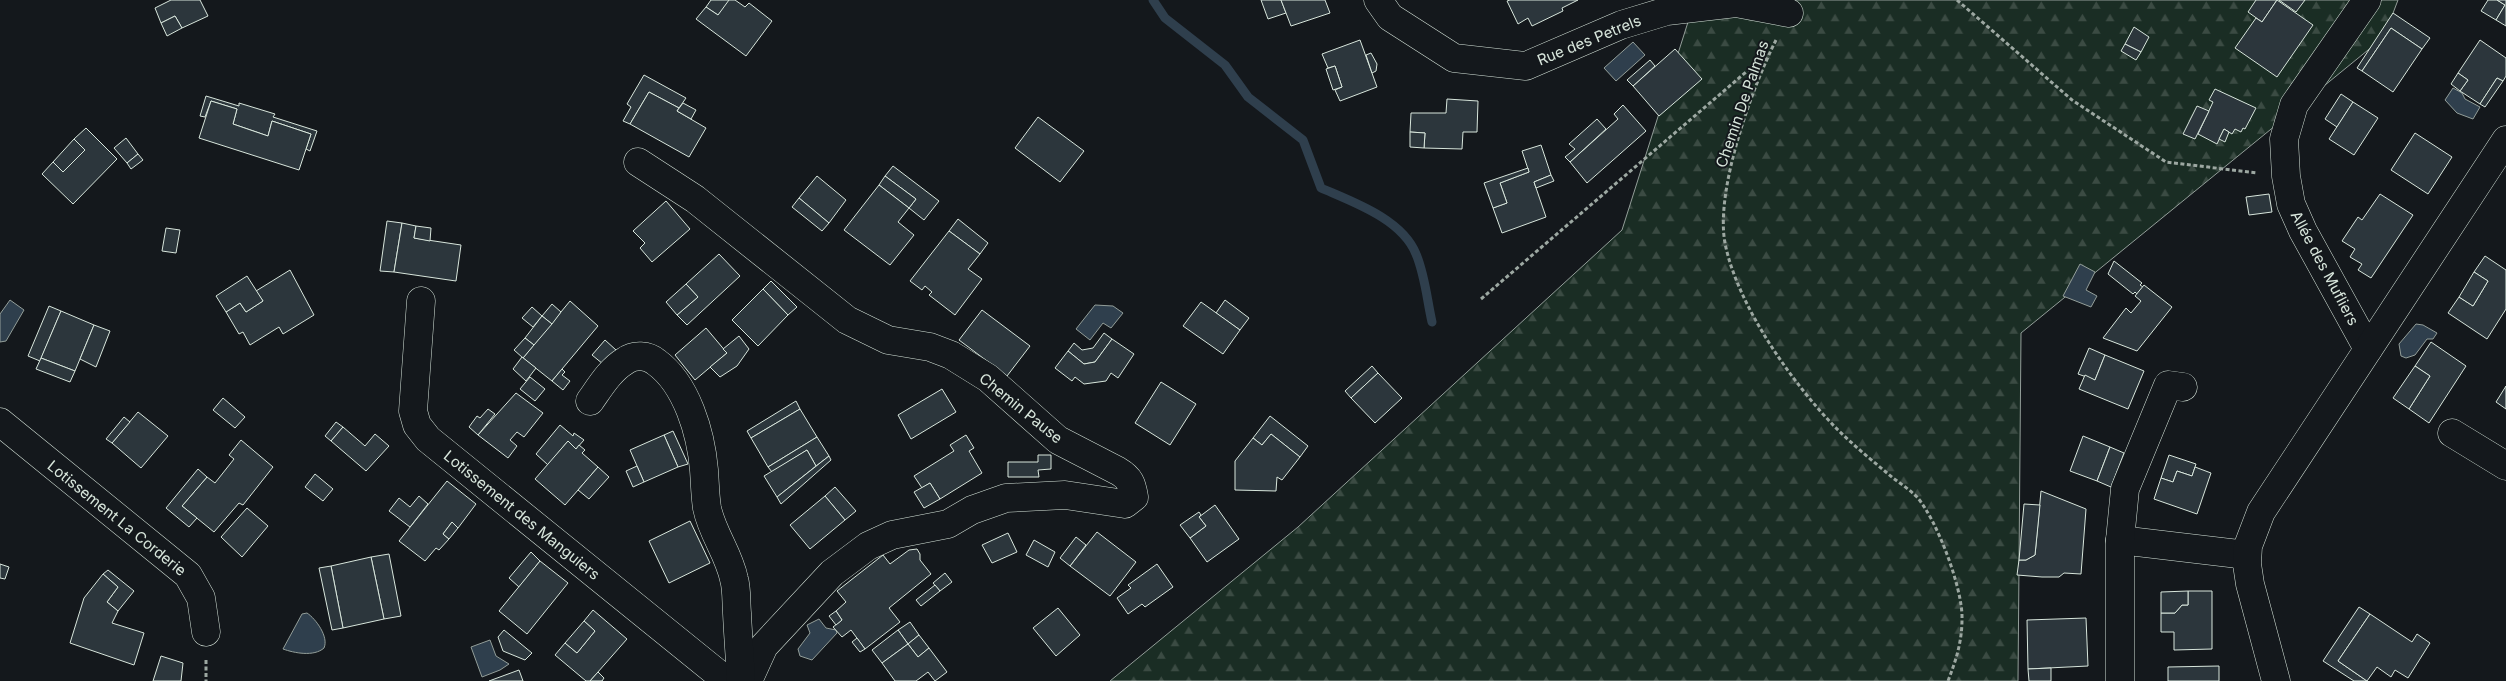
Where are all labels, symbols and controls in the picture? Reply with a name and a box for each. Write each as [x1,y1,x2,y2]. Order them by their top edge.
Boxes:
street label: Rue des Petrels [1534,10,1644,69]
street label: Chemin De Palmas [1711,38,1773,170]
street label: Allée des Mufliers [2287,208,2363,329]
street label: Chemin Pause [975,369,1067,447]
street label: Lotissement des Manguiers [440,446,604,584]
street label: Lotissement La Corderie [44,456,190,580]

